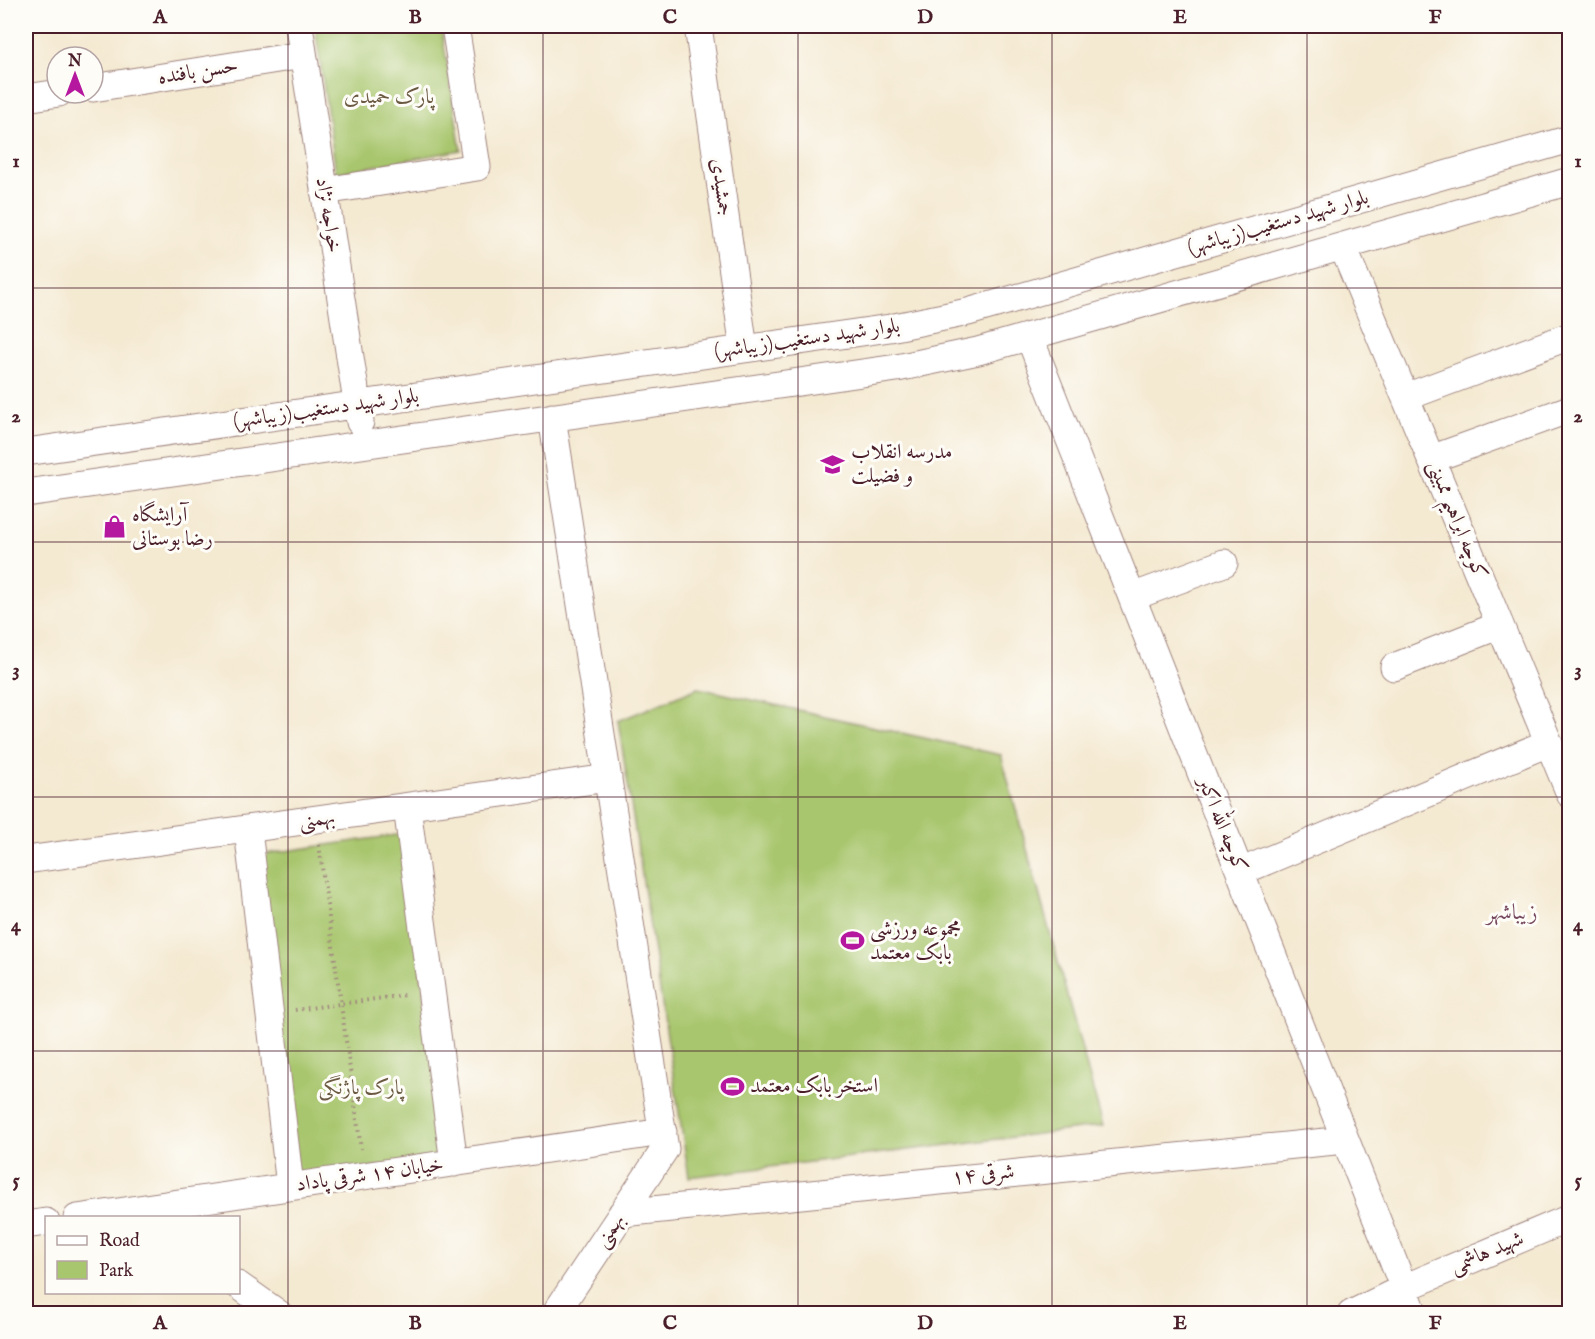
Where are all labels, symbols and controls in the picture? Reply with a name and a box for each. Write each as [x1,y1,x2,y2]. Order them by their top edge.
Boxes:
text: A [152,5,168,30]
text: B [408,5,422,30]
text: C [663,5,677,30]
text: D [917,5,933,30]
text: E [1173,5,1187,30]
text: F [1429,5,1442,30]
north arrow [45,45,105,105]
text: N [67,52,82,72]
street label: حسن بافنده [156,52,240,92]
park label: پارک حمیدی [344,84,435,111]
text: 1 [12,149,20,174]
text: 1 [1574,149,1582,174]
street label: جمشیدی [704,156,738,218]
street label: خواجه نژاد [309,175,347,255]
street label: بلوار شهید دستغیب(زیباشهر) [1184,184,1372,262]
street label: بلوار شهید دستغیب(زیباشهر) [712,313,902,365]
street label: بلوار شهید دستغیب(زیباشهر) [231,383,421,435]
text: 2 [11,404,21,429]
text: 2 [1573,404,1583,429]
place label: مدرسه انقلاب و فضیلت [851,439,952,490]
school or university icon: مدرسه انقلاب و فضیلت [820,451,846,477]
street label: کوچه ابراهیم ممبینی [1415,456,1493,586]
place label: آرایشگاه رضا بوستانی [132,501,213,553]
shop icon: آرایشگاه رضا بوستانی [101,514,127,540]
text: 3 [12,658,20,683]
text: 3 [1574,658,1582,683]
street label: کوچه الله اکبر [1190,769,1258,877]
street label: بهمنی [297,804,337,836]
district label: زیباشهر [1484,899,1538,927]
text: 4 [11,913,22,938]
text: 4 [1573,913,1584,938]
place label: مجموعه ورزشی بابک معتمد [870,916,961,967]
sports icon: مجموعه ورزشی بابک معتمد [839,928,865,954]
sports icon: استخر بابک معتمد [719,1073,745,1099]
place label: استخر بابک معتمد [750,1073,878,1100]
park label: پارک پاژنگی [318,1074,405,1102]
street label: خیابان ۱۴ شرقی پاداد [294,1151,446,1199]
street label: ۱۴ شرقی [950,1158,1016,1192]
text: 5 [12,1168,20,1193]
text: 5 [1574,1168,1582,1193]
street label: بهمنی [589,1208,631,1254]
legend [45,1216,240,1294]
street label: شهید هاشمی [1446,1225,1528,1281]
text: Road [99,1230,140,1253]
text: Park [99,1260,134,1283]
text: A [152,1311,168,1336]
text: B [408,1311,422,1336]
text: C [663,1311,677,1336]
text: D [917,1311,933,1336]
text: E [1173,1311,1187,1336]
text: F [1429,1311,1442,1336]

